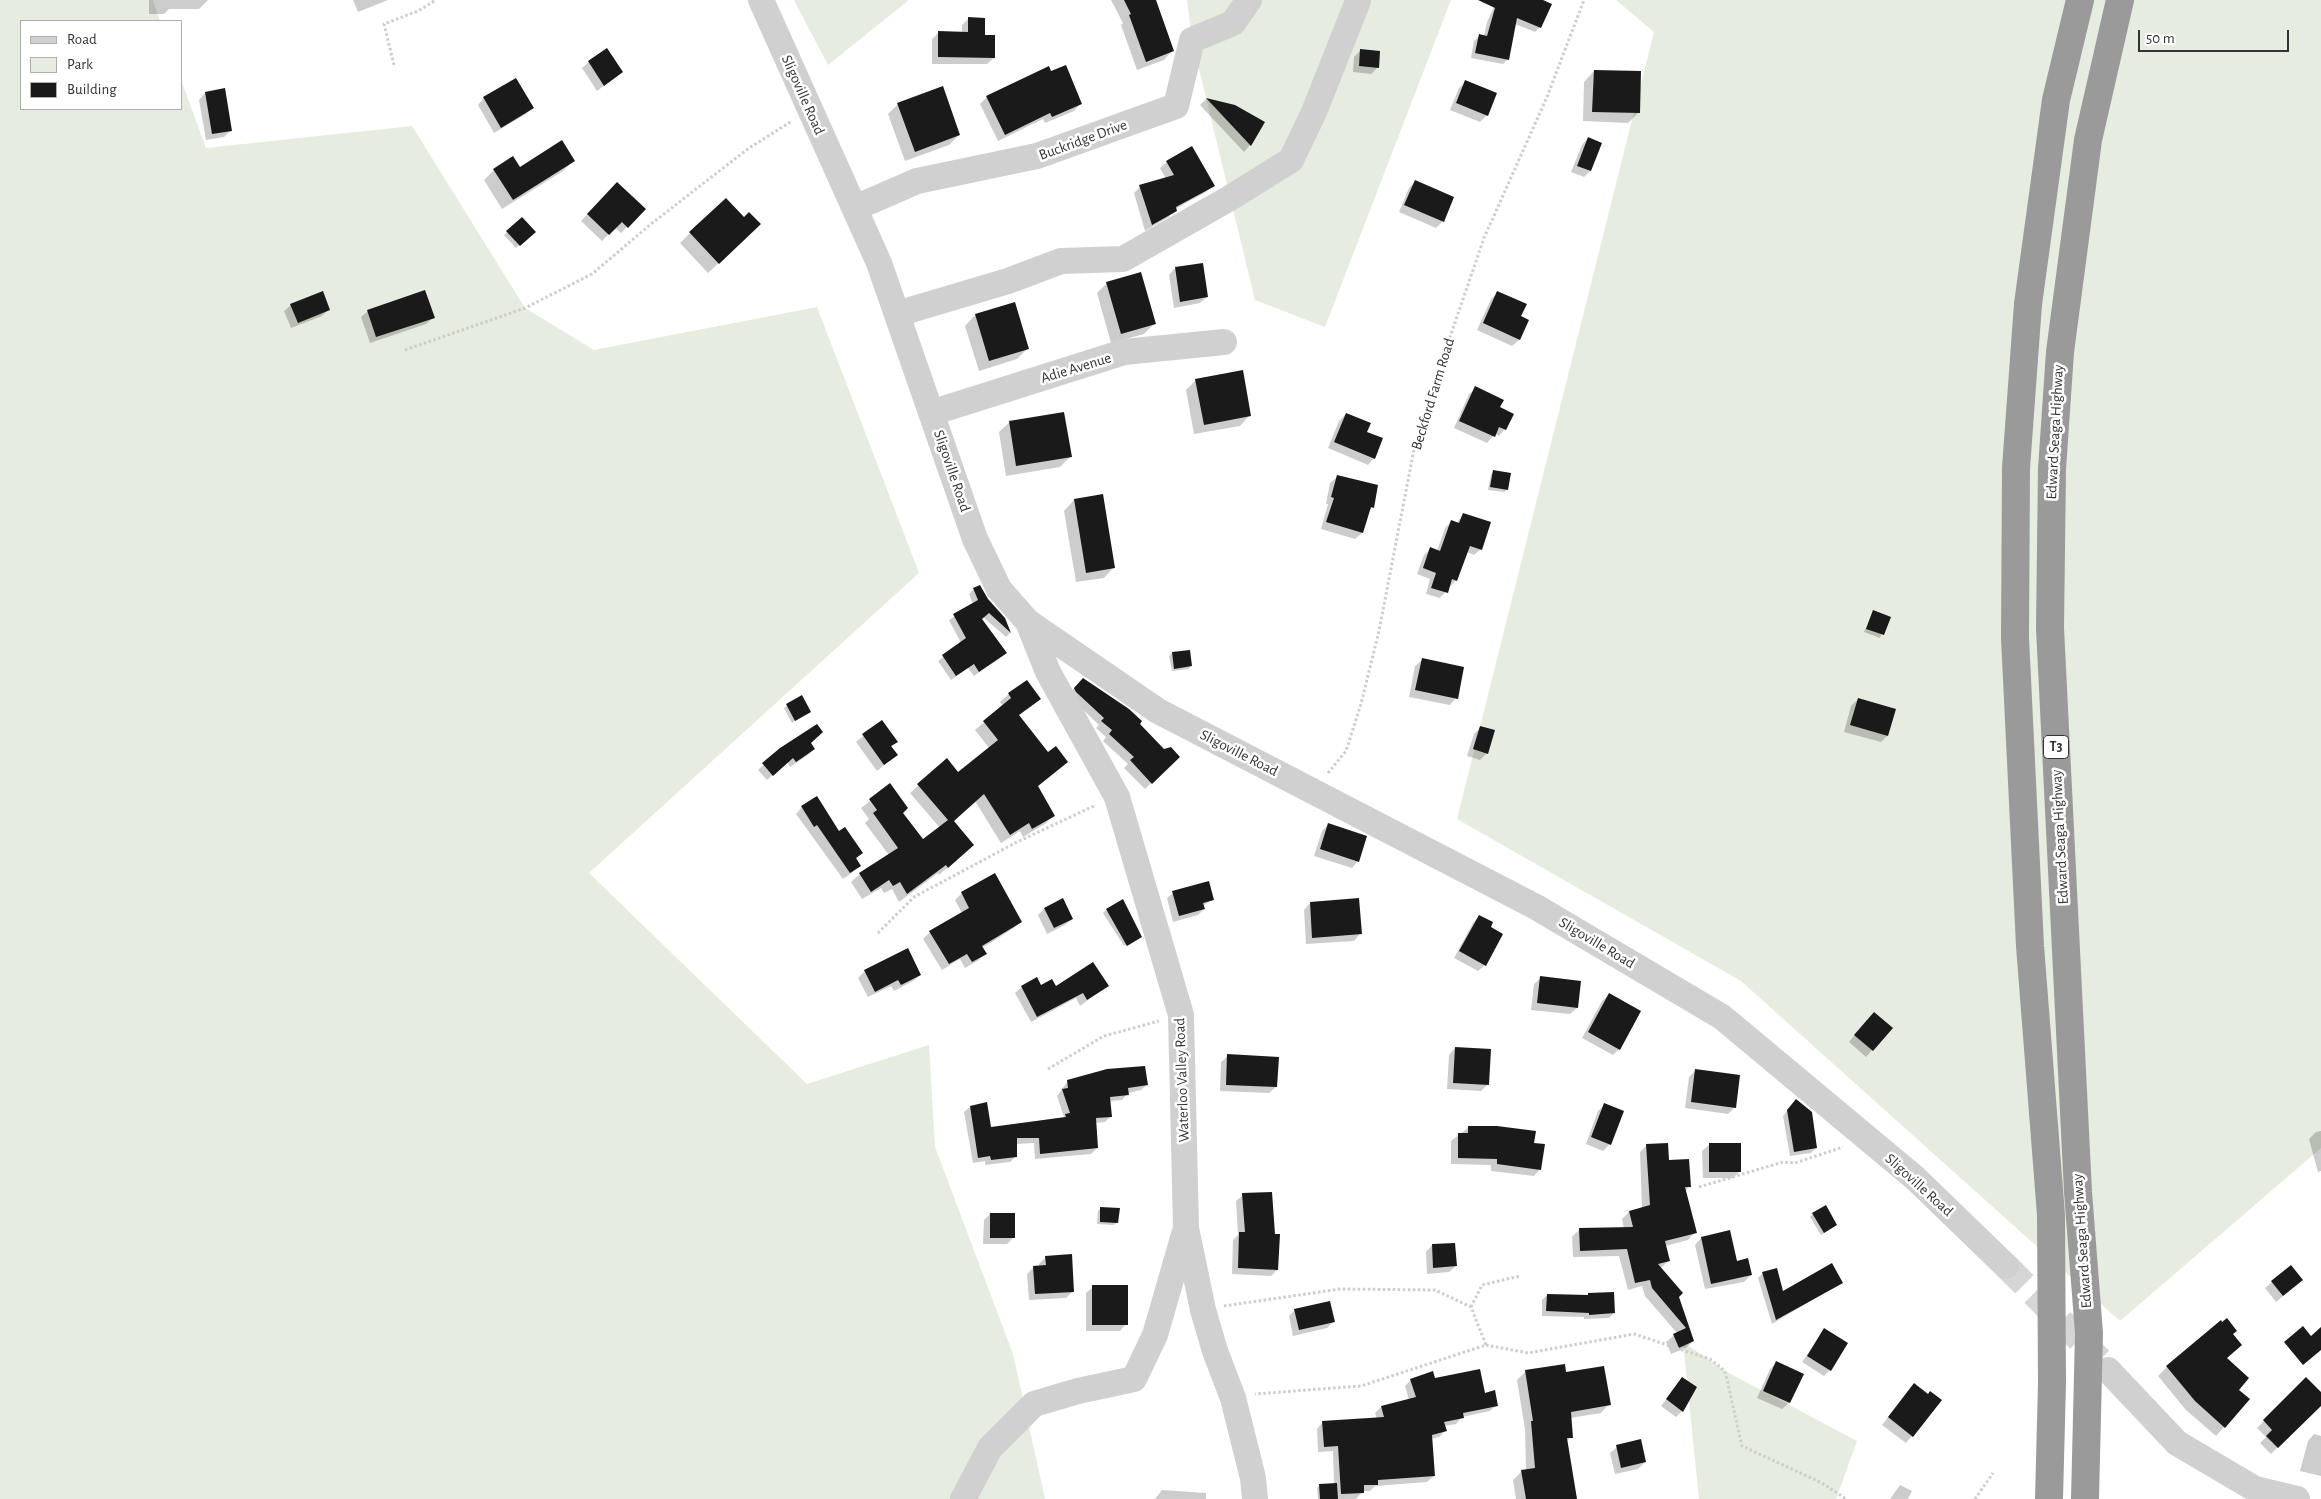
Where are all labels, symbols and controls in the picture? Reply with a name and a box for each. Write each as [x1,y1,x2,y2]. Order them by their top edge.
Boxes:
legend [20,20,182,110]
scale bar [2141,20,2292,52]
text: 50 m [2146,31,2175,46]
text: Road [67,32,97,47]
street label: Sligoville Road [777,52,829,138]
text: Park [67,57,93,72]
text: Building [67,82,117,97]
street label: Buckridge Drive [1036,116,1130,164]
street label: Beckford Farm Road [1407,336,1459,452]
street label: Adie Avenue [1039,349,1113,387]
street label: Edward Seaga Highway [2042,364,2068,500]
street label: Sligoville Road [930,428,974,514]
street label: Sligoville Road [1197,726,1281,780]
road number: T3 [2044,736,2068,759]
street label: Edward Seaga Highway [2047,769,2073,905]
street label: Sligoville Road [1556,913,1638,973]
street label: Waterloo Valley Road [1171,1018,1193,1142]
street label: Sligoville Road [1881,1150,1957,1220]
street label: Edward Seaga Highway [2068,1173,2096,1309]

